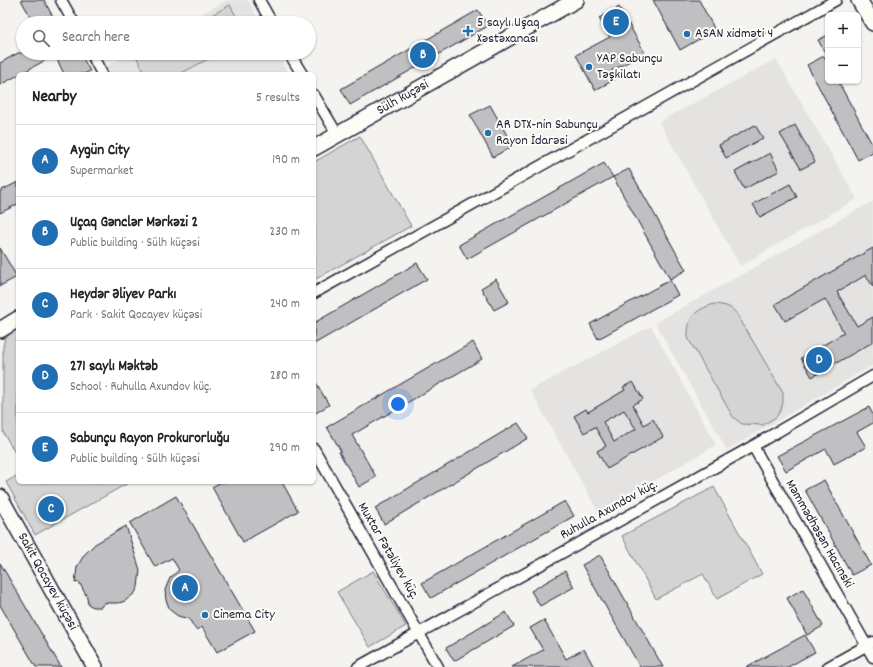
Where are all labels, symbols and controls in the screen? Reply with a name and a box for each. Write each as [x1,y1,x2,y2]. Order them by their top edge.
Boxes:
pin: E [603,7,629,37]
map controls [825,12,861,84]
button: + [825,12,861,48]
place label: 5 saylı Uşaq Xəstəxanası [477,13,540,49]
search box [16,16,316,60]
place label: ASAN xidməti 4 [695,24,773,44]
marker: 5 saylı Uşaq Xəstəxanası [462,25,474,37]
icon: search [30,27,52,49]
text: Search here [62,27,130,49]
marker: ASAN xidməti 4 [682,29,692,39]
pin: B [410,40,436,70]
button: − [825,48,861,84]
place label: YAP Sabunçu Təşkilatı [597,49,662,85]
marker: YAP Sabunçu Təşkilatı [584,62,594,72]
street label: Sülh küçəsi [373,75,433,121]
text: Nearby [32,86,76,110]
text: 5 results [256,89,300,108]
place label: AR DTX-nin Sabunçu Rayon İdarəsi [496,115,598,151]
marker: AR DTX-nin Sabunçu Rayon İdarəsi [483,128,493,138]
text: Aygün City [70,140,129,162]
text: A [41,151,49,170]
text: 190 m [272,151,300,170]
text: Supermarket [70,162,134,181]
text: Uçaq Gənclər Mərkəzi 2 [70,212,198,234]
text: B [42,223,48,242]
text: 230 m [270,223,300,242]
text: Public building · Sülh küçəsi [70,234,200,253]
text: Heydər Əliyev Parkı [70,284,176,306]
text: C [42,295,48,314]
text: 240 m [270,295,300,314]
text: Park · Sakit Qocayev küçəsi [70,306,202,325]
pin: D [806,345,832,375]
text: 271 saylı Məktəb [70,356,158,378]
text: D [42,367,48,386]
text: 280 m [270,367,300,386]
text: School · Ruhulla Axundov küç. [70,378,211,397]
your location [388,394,408,414]
text: Sabunçu Rayon Prokurorluğu [70,428,229,450]
text: E [42,439,48,458]
text: 290 m [269,439,300,458]
text: Public building · Sülh küçəsi [70,450,200,469]
street label: Ruhulla Axundov küç. [557,475,661,545]
street label: Məmmədhəsən Hacınski [780,476,858,592]
pin: C [38,494,64,524]
street label: Muxtar Fətəliyev küç. [352,499,424,603]
street label: Sakit Qocayev küçəsi [12,529,83,634]
pin: A [172,573,198,603]
place label: Cinema City [213,605,275,625]
marker: Cinema City [200,610,210,620]

